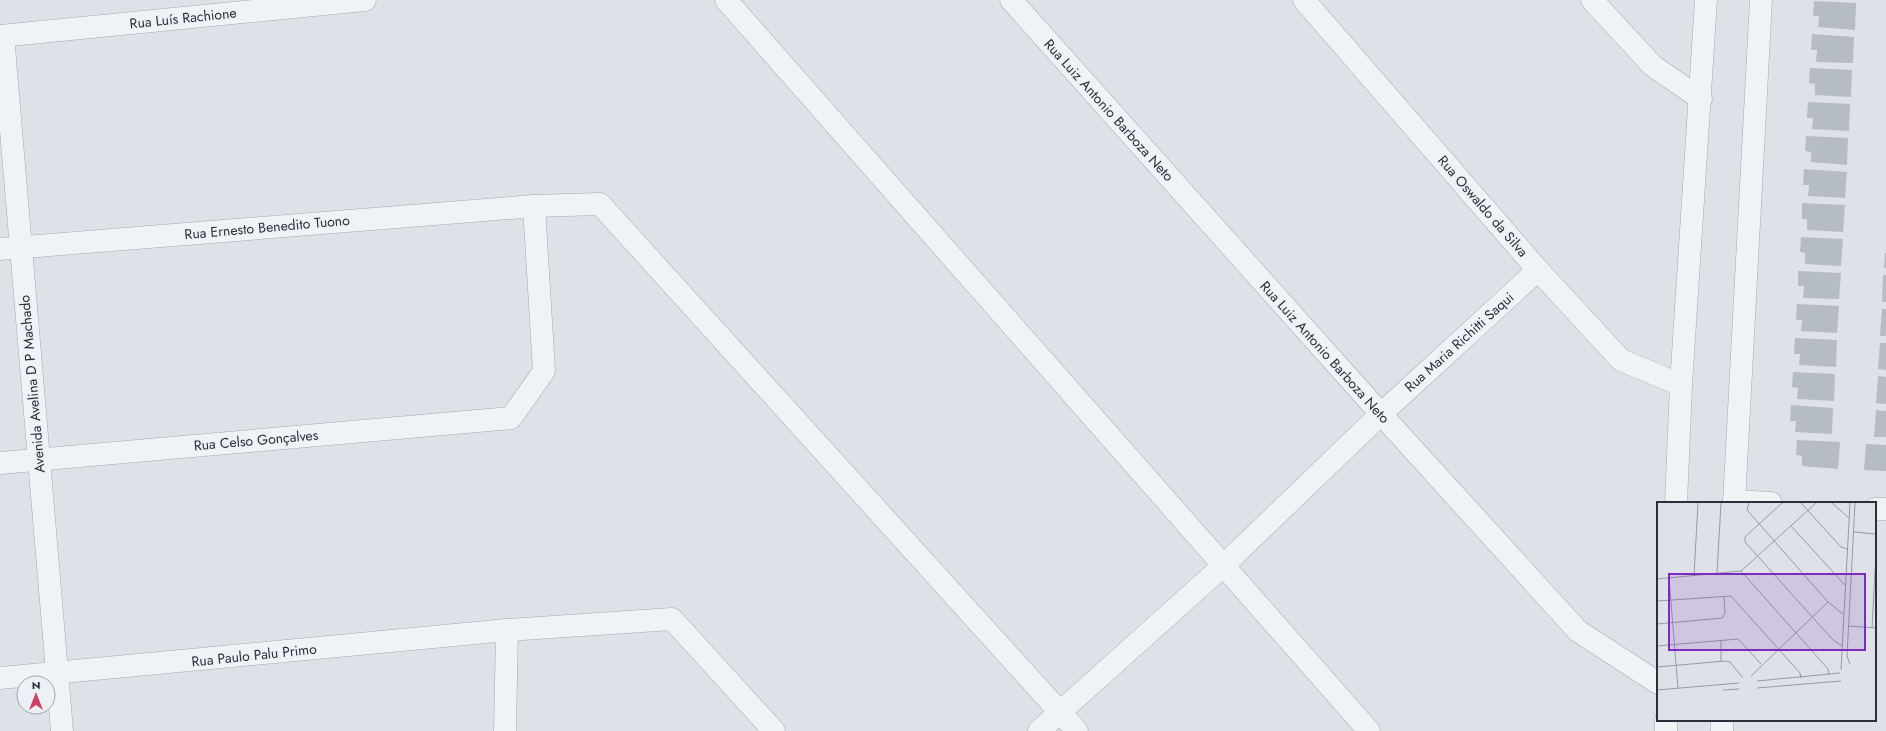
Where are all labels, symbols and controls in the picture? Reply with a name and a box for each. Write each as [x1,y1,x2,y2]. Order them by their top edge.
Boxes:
street label: Rua Luís Rachione [129,2,237,34]
street label: Rua Luiz Antonio Barboza Neto [1040,34,1179,186]
street label: Rua Oswaldo da Silva [1433,151,1533,261]
street label: Rua Ernesto Benedito Tuono [184,210,351,244]
street label: Rua Luiz Antonio Barboza Neto [1256,276,1395,428]
street label: Rua Maria Richitti Saqui [1400,288,1518,396]
street label: Avenida Avelina D P Machado [14,294,50,474]
street label: Rua Celso Gonçalves [193,425,319,455]
inset map [1657,502,1876,721]
street label: Rua Paulo Palu Primo [190,638,318,672]
north arrow [16,675,56,715]
text: N [32,677,40,693]

